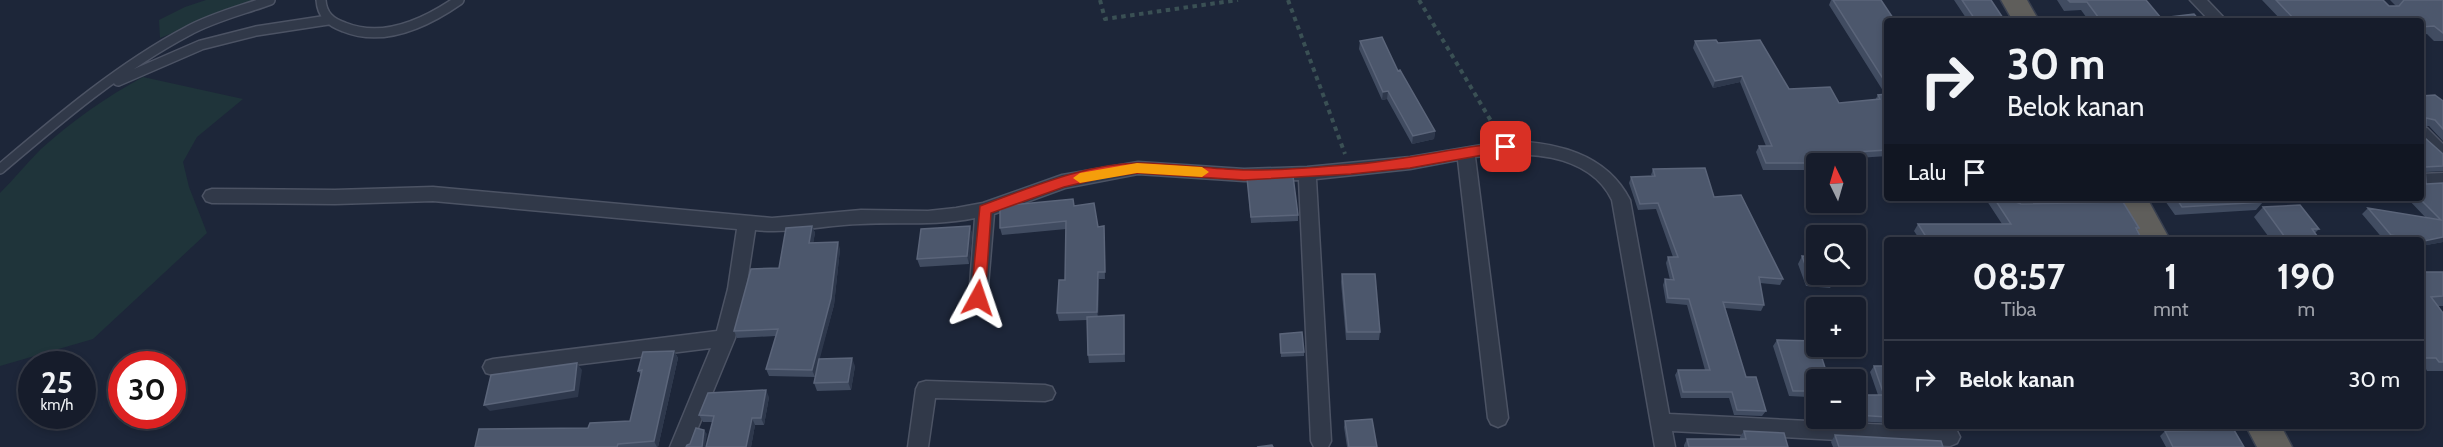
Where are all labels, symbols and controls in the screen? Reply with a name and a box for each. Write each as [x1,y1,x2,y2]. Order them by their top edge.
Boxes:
text: 30 m [2007,38,2105,90]
icon: right [1908,42,1986,120]
text: Belok kanan [2007,90,2144,123]
pin [1480,121,1531,172]
icon: arrive [1489,130,1522,163]
north arrow [1806,153,1866,213]
map controls [1806,153,1866,429]
icon: arrive [1958,156,1991,189]
text: Lalu [1908,159,1946,186]
button: search [1806,225,1866,285]
text: 08:57 [1972,254,2065,298]
text: 1 [2164,254,2178,298]
text: 190 [2277,254,2336,298]
position arrow [946,266,1010,330]
button: + [1806,297,1866,357]
text: Tiba [2001,297,2036,321]
text: mnt [2153,297,2189,321]
text: m [2298,297,2315,321]
speed limit sign: 30 [108,351,186,429]
icon: right [1908,363,1941,396]
text: 25 [41,364,73,401]
text: Belok kanan [1959,366,2075,393]
text: 30 m [2348,366,2400,393]
button: − [1806,369,1866,429]
text: km/h [41,396,73,414]

